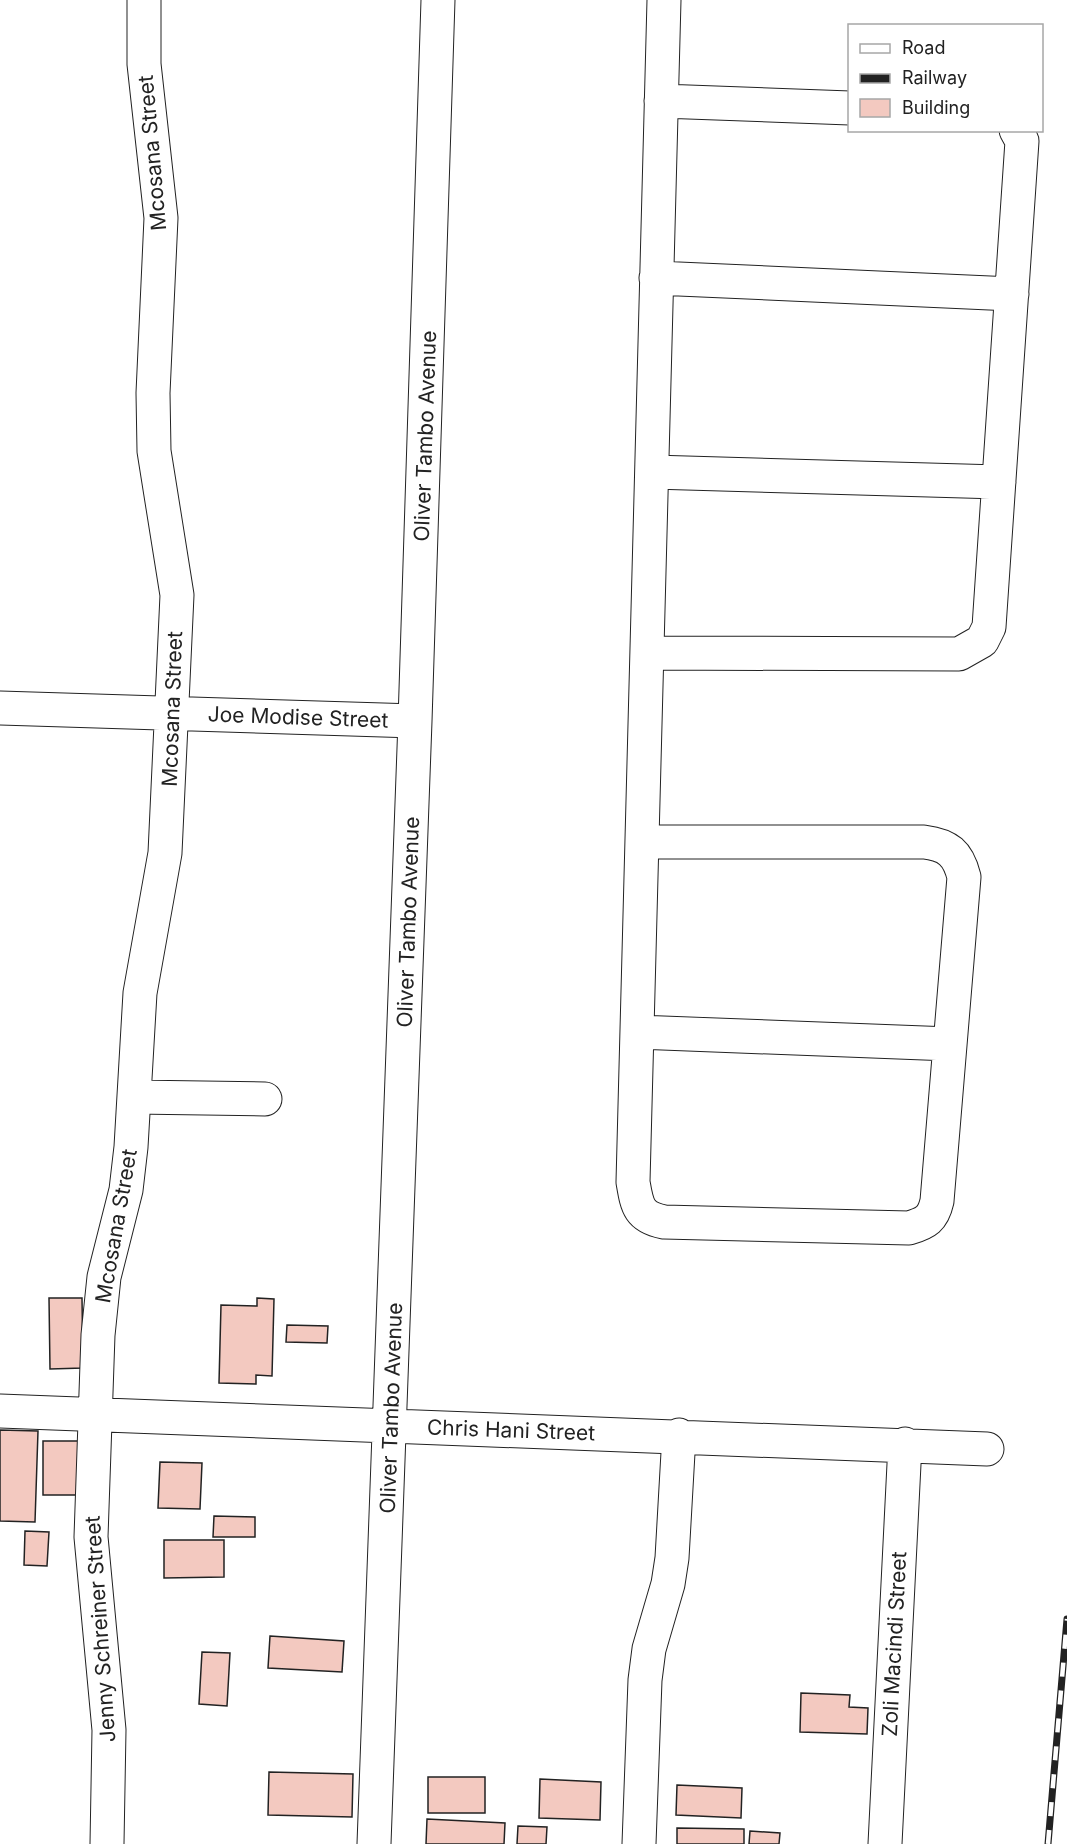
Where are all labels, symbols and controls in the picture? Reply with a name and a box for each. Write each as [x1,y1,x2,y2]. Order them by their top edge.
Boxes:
legend [848,24,1043,132]
text: Road [902,37,945,58]
text: Railway [902,67,967,88]
street label: Mcosana Street [133,74,171,232]
text: Building [902,97,970,118]
street label: Oliver Tambo Avenue [409,330,441,542]
street label: Mcosana Street [157,631,187,787]
street label: Joe Modise Street [207,701,389,733]
street label: Oliver Tambo Avenue [392,816,424,1028]
street label: Mcosana Street [90,1147,142,1305]
street label: Oliver Tambo Avenue [375,1302,407,1514]
street label: Chris Hani Street [427,1415,596,1445]
street label: Jenny Schreiner Street [80,1515,120,1743]
street label: Zoli Macindi Street [877,1551,911,1737]

